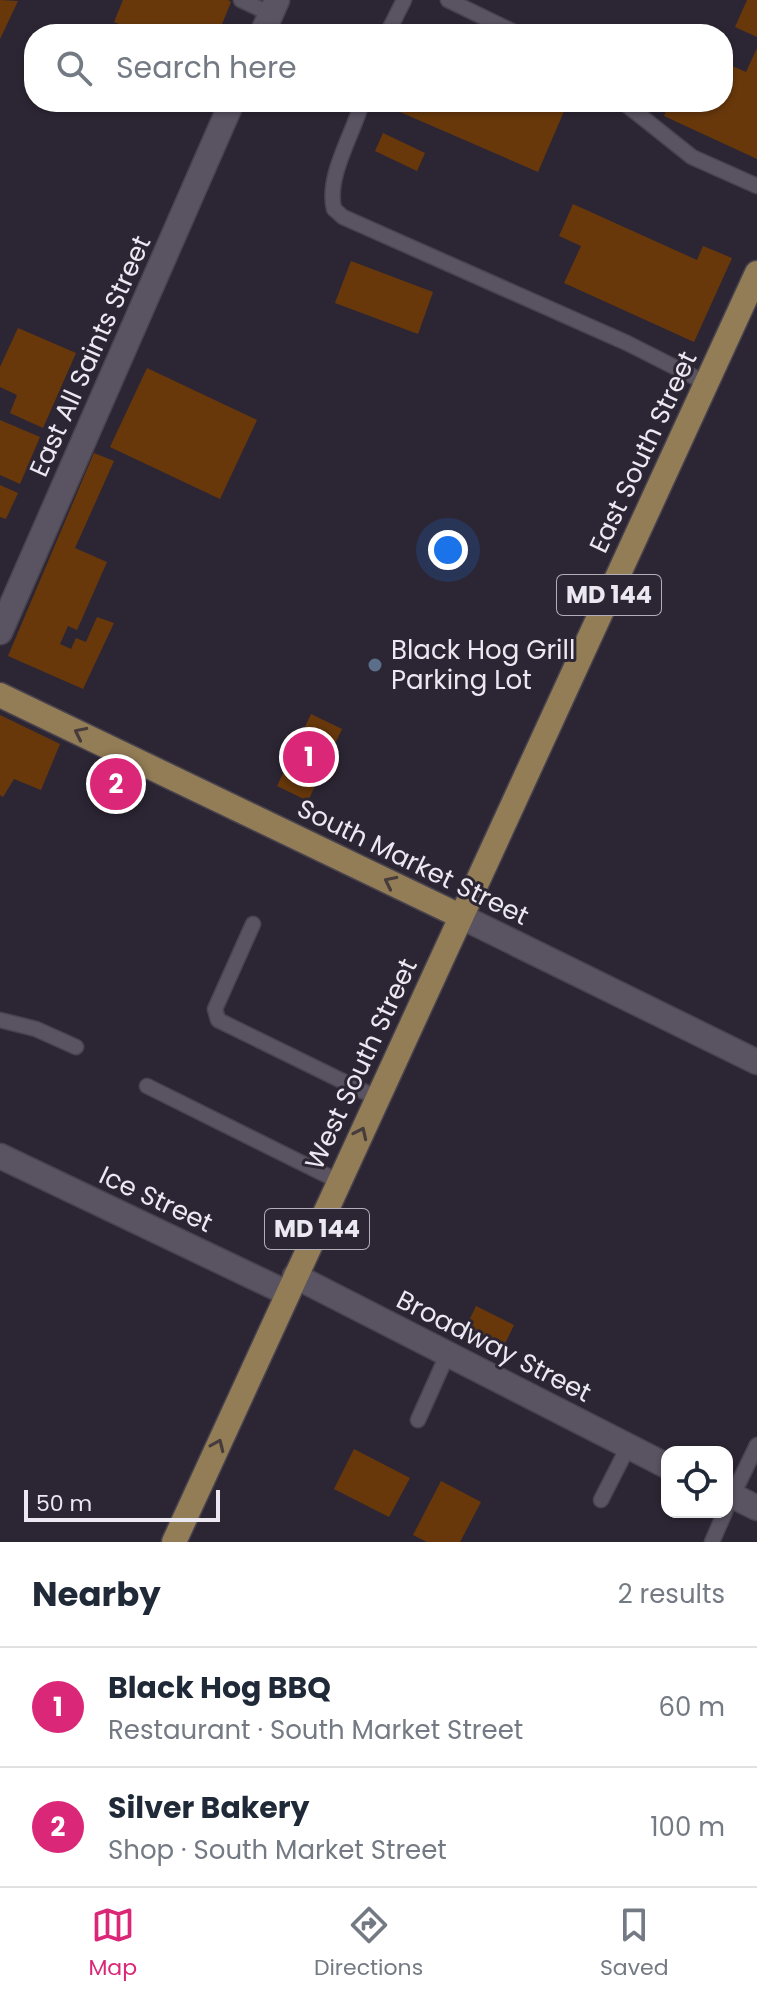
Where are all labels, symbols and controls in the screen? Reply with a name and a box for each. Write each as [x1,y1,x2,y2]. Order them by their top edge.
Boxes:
search box [24,24,733,112]
icon: search [52,46,96,90]
text: Search here [116,46,297,89]
street label: East All Saints Street [21,230,159,482]
street label: East South Street [580,345,706,559]
your location [428,530,468,570]
road number: MD 144 [557,575,661,615]
place label: Black Hog Grill Parking Lot [391,632,575,698]
marker: Black Hog Grill Parking Lot [366,656,384,674]
one-way arrow [74,727,88,743]
pin: 1 [283,727,335,787]
pin: 2 [90,754,142,814]
street label: South Market Street [291,790,535,934]
one-way arrow [384,876,398,892]
street label: West South Street [296,953,426,1175]
one-way arrow [351,1126,367,1141]
street label: Ice Street [93,1157,219,1241]
road number: MD 144 [265,1209,369,1249]
street label: Broadway Street [390,1281,598,1411]
one-way arrow [208,1439,224,1454]
map controls [661,1446,733,1518]
button: locate [661,1446,733,1518]
scale bar [24,1486,220,1522]
text: 50 m [36,1488,92,1519]
text: Nearby [32,1570,161,1618]
text: 2 results [618,1576,725,1612]
text: Black Hog BBQ [108,1666,331,1709]
text: 1 [53,1689,63,1725]
text: 60 m [658,1689,725,1725]
text: Restaurant · South Market Street [108,1712,523,1748]
text: Silver Bakery [108,1786,310,1829]
text: 2 [51,1809,65,1845]
text: 100 m [650,1809,725,1845]
text: Shop · South Market Street [108,1832,447,1868]
tab: Map [88,1903,137,1984]
tab: Directions [314,1903,423,1984]
tab: Saved [600,1903,669,1984]

